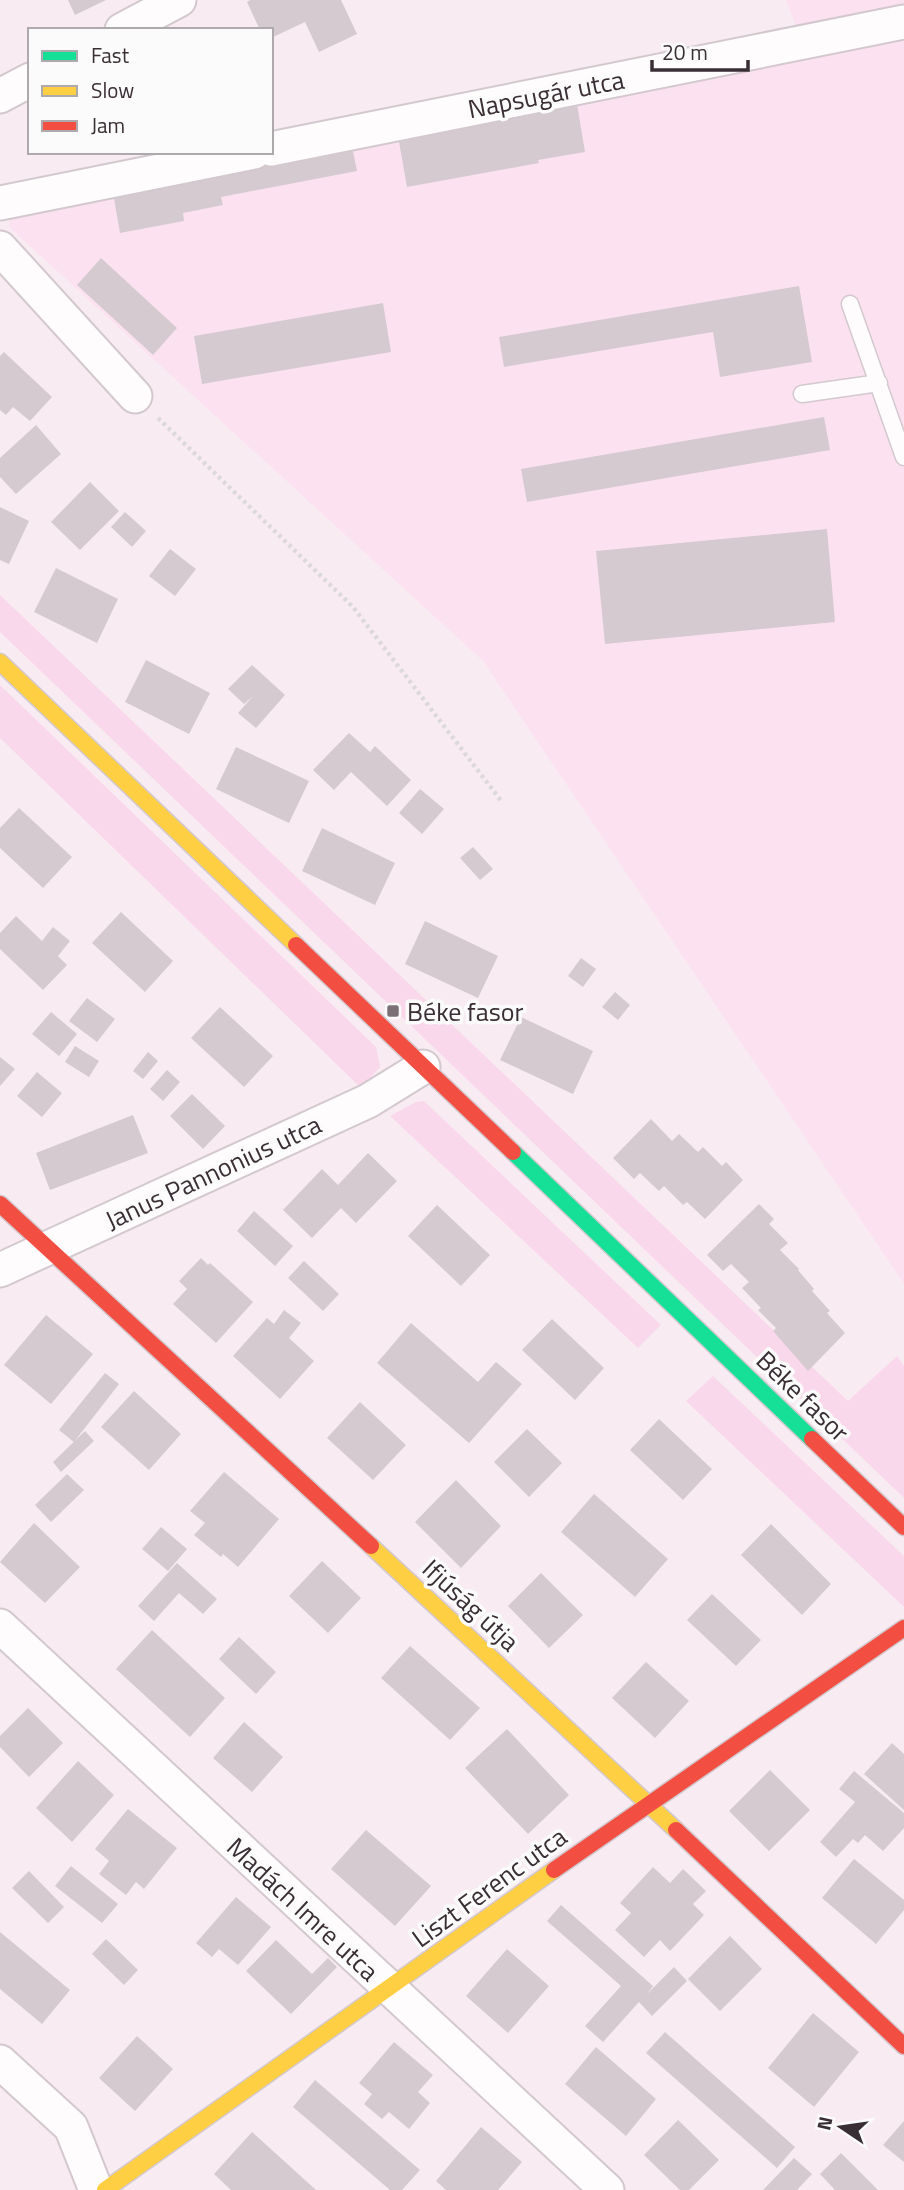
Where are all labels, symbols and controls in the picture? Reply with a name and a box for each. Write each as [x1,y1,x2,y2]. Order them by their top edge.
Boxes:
legend [28,28,273,154]
scale bar [652,28,748,72]
text: 20 m [662,36,708,68]
text: Fast [91,39,130,71]
street label: Napsugár utca [464,60,628,128]
text: Slow [91,74,134,106]
text: Jam [91,109,125,141]
place label: Béke fasor [407,992,524,1031]
marker: Béke fasor [385,1003,401,1019]
street label: Janus Pannonius utca [98,1105,328,1239]
street label: Béke fasor [748,1341,858,1451]
street label: Ifjúság útja [414,1550,528,1660]
street label: Liszt Ferenc utca [403,1817,575,1957]
street label: Madách Imre utca [218,1828,388,1990]
north arrow [806,2092,876,2162]
text: N [808,2113,840,2133]

